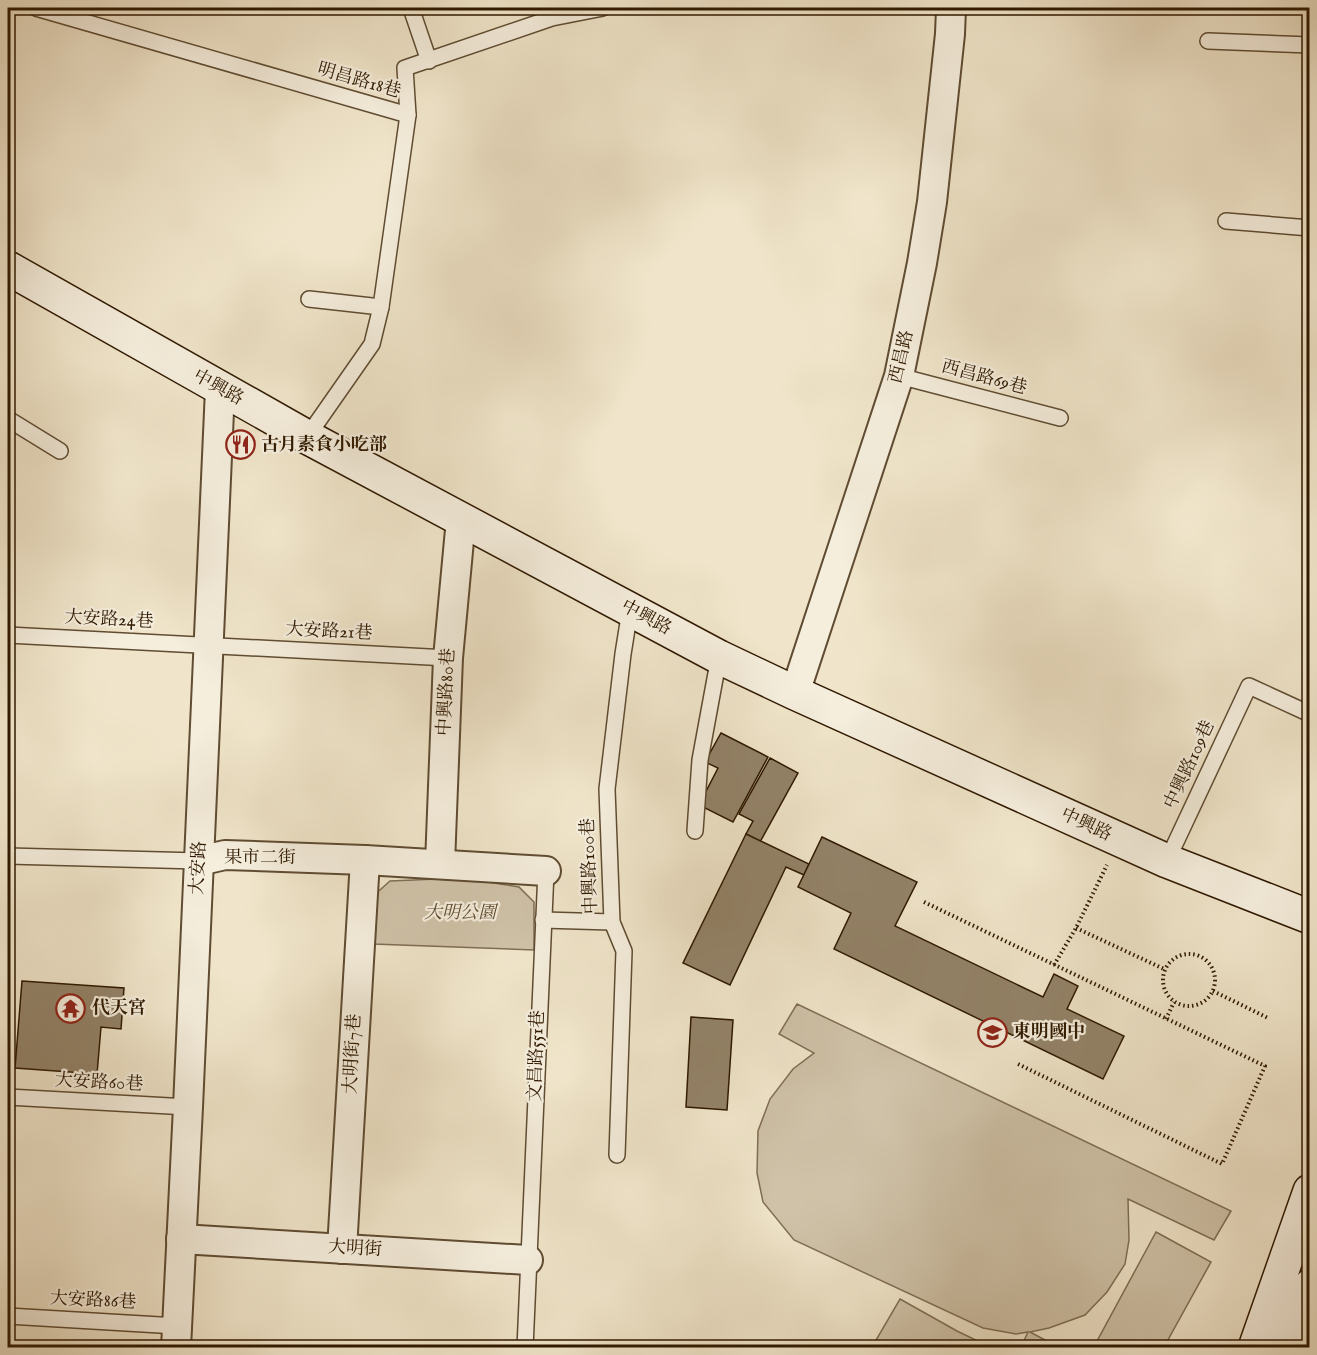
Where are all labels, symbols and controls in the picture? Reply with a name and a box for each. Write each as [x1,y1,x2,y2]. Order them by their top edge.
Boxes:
street label: 明昌路18巷 [315,58,403,104]
street label: 西昌路 [885,328,919,386]
street label: 西昌路69巷 [939,356,1029,400]
street label: 中興路 [189,365,247,411]
restaurant icon: 古月素食小吃部 [224,429,256,461]
place label: 古月素食小吃部 [261,434,387,457]
street label: 中興路 [617,595,675,641]
street label: 大安路24巷 [64,606,154,634]
street label: 大安路21巷 [285,618,373,646]
street label: 中興路80巷 [433,648,461,736]
street label: 中興路109巷 [1159,717,1221,813]
street label: 中興路 [1057,803,1115,847]
street label: 中興路100巷 [577,817,603,915]
street label: 大安路 [186,840,212,896]
street label: 果市二街 [224,847,296,870]
park label: 大明公園 [424,902,499,925]
temple icon: 代天宮 [55,992,87,1024]
place label: 代天宮 [92,997,146,1020]
street label: 文昌路551巷 [524,1010,550,1102]
street label: 大明街7巷 [339,1013,367,1095]
school or university icon: 東明國中 [976,1016,1008,1048]
place label: 東明國中 [1013,1021,1085,1044]
street label: 大安路60巷 [54,1069,144,1097]
street label: 大明街 [327,1236,383,1262]
street label: 大安路86巷 [49,1287,137,1315]

